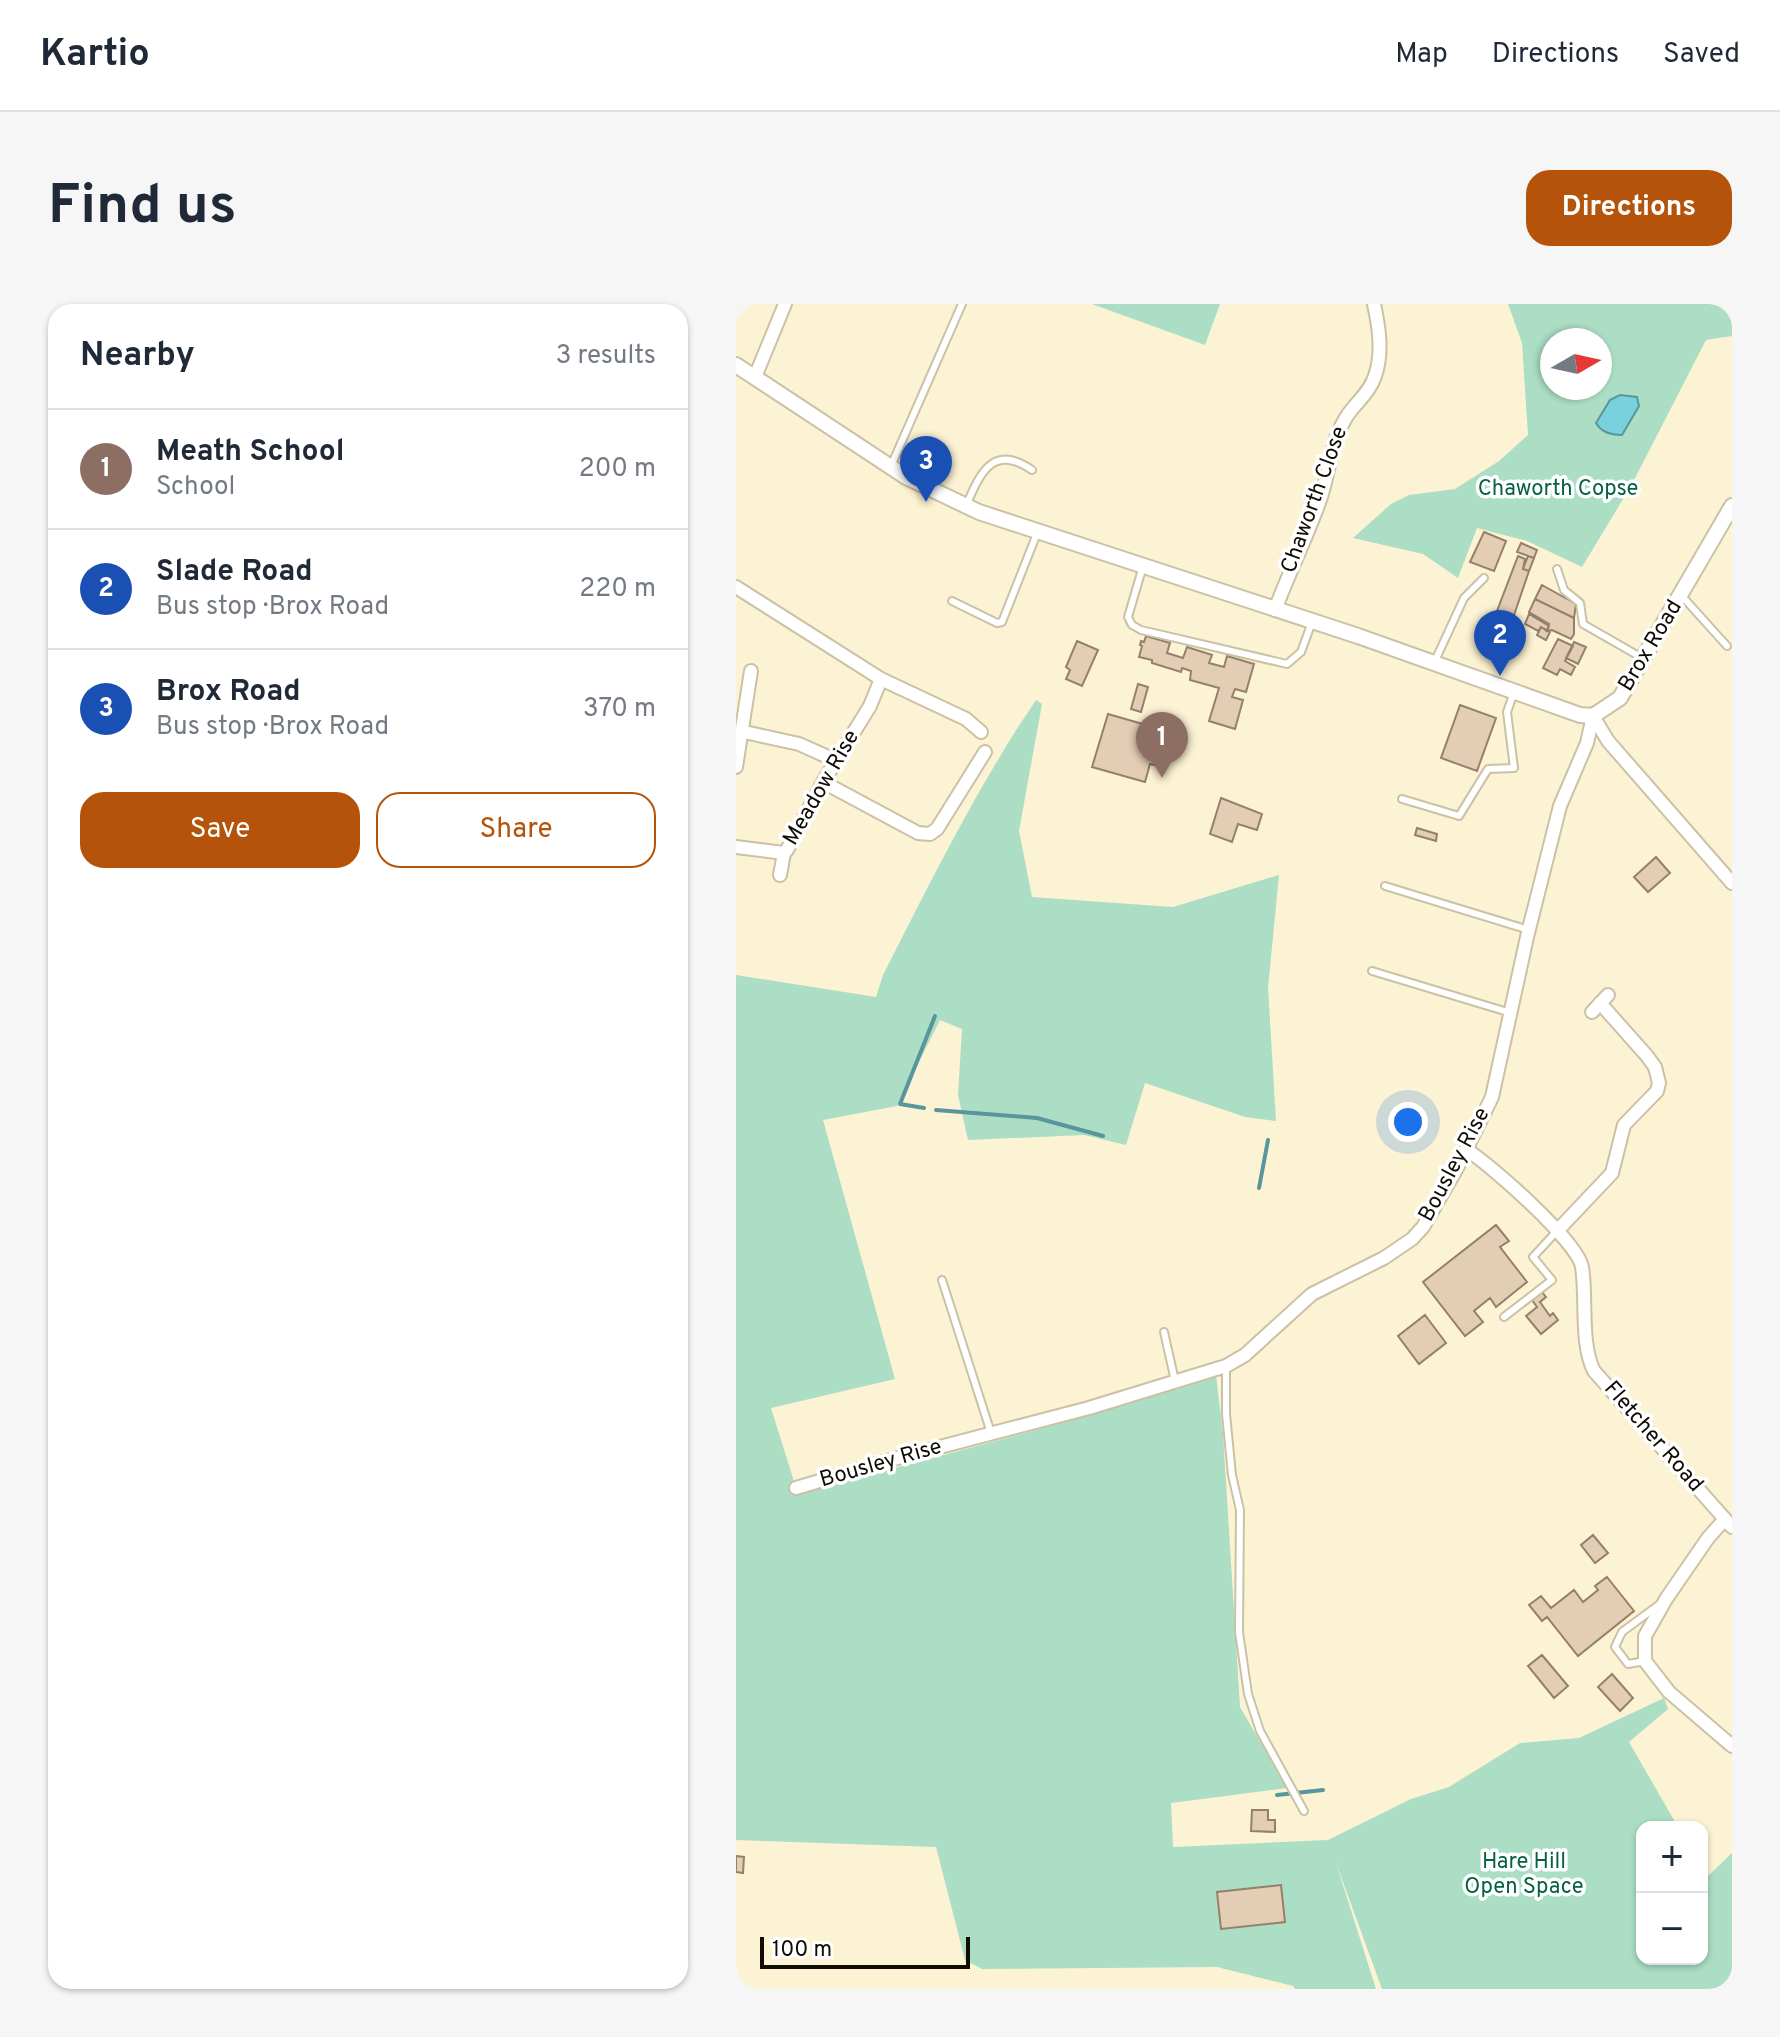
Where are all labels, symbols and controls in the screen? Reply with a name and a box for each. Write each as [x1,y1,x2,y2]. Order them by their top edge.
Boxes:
text: Kartio [40,31,150,80]
text: Map [1395,37,1448,73]
text: Directions [1492,37,1619,73]
text: Saved [1663,37,1740,73]
button: Directions [1526,170,1732,246]
text: Find us [48,173,237,243]
north arrow [1540,328,1612,400]
text: Nearby [80,335,195,378]
text: 3 results [556,340,656,373]
street label: Chaworth Close [1276,423,1354,577]
text: Meath School [156,434,344,471]
pin: 3 [900,436,952,502]
text: 1 [101,453,111,486]
text: 200 m [579,453,656,486]
text: School [156,471,235,504]
park label: Chaworth Copse [1478,476,1638,503]
text: Slade Road [156,554,313,591]
text: 2 [98,573,114,606]
text: 220 m [579,573,656,606]
text: Bus stop · Brox Road [156,591,389,624]
street label: Brox Road [1613,595,1689,697]
pin: 2 [1474,610,1526,676]
text: Brox Road [156,674,301,711]
text: 3 [98,693,114,726]
text: 370 m [583,693,656,726]
text: Bus stop · Brox Road [156,711,389,744]
pin: 1 [1136,712,1188,778]
street label: Meadow Rise [778,725,866,851]
button: Save [80,792,360,868]
button: Share [376,792,656,868]
your location [1388,1102,1428,1142]
street label: Bousley Rise [1414,1103,1496,1227]
street label: Fletcher Road [1597,1376,1709,1498]
street label: Bousley Rise [817,1434,945,1494]
map controls [1636,1821,1708,1965]
button: + [1636,1821,1708,1893]
park label: Hare Hill Open Space [1464,1849,1584,1901]
button: − [1636,1893,1708,1965]
scale bar [760,1933,970,1969]
text: 100 m [772,1937,832,1964]

